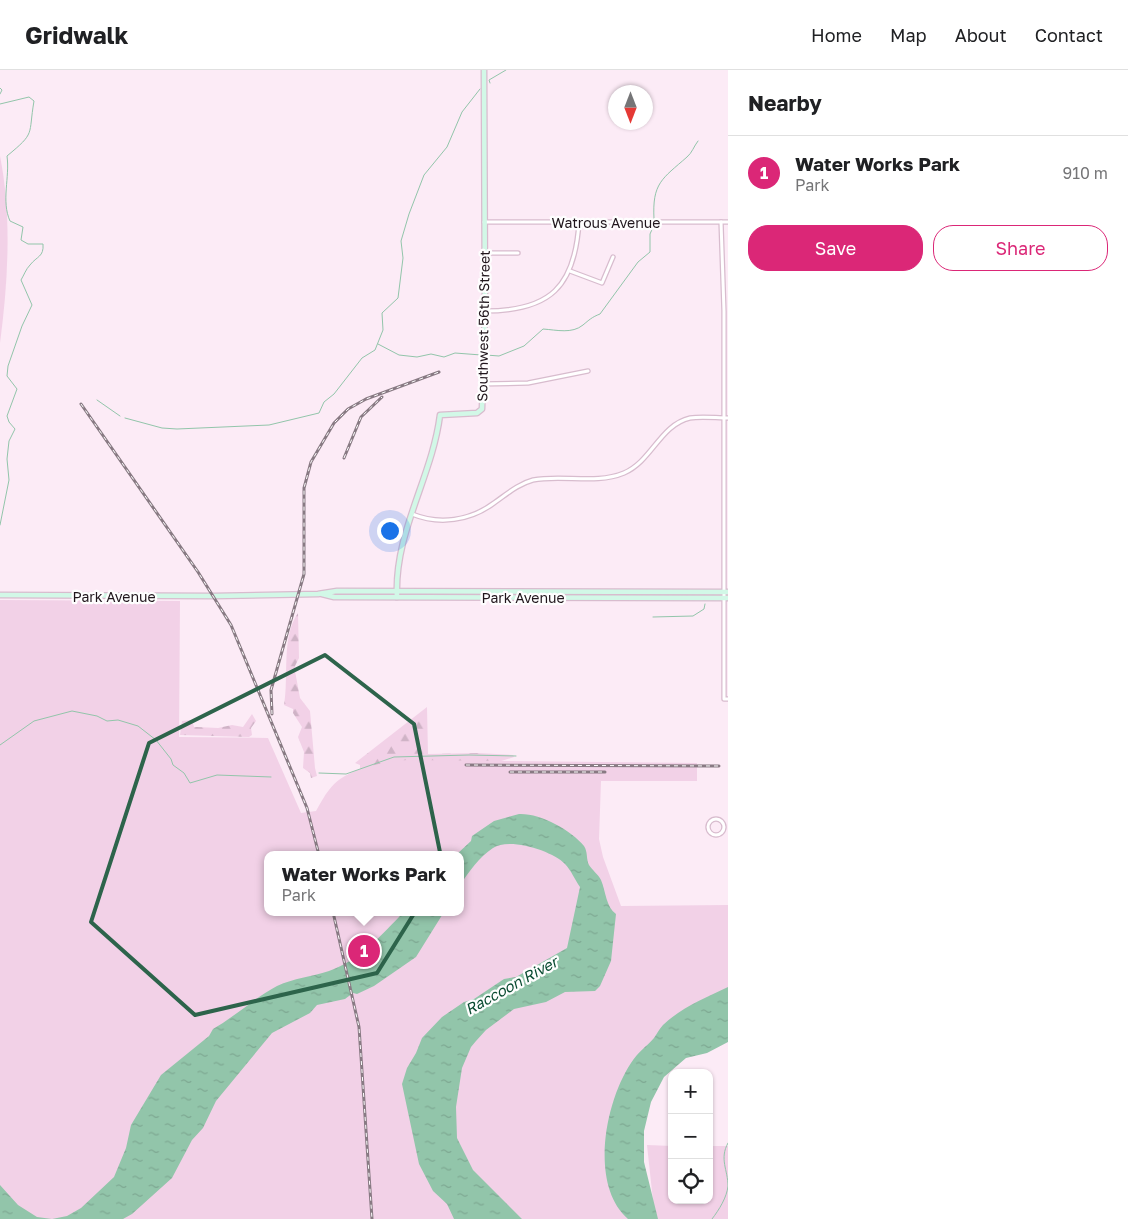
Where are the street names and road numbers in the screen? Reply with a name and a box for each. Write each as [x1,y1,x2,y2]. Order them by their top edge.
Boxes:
street label: Watrous Avenue [552,214,660,231]
street label: Southwest 56th Street [473,250,493,402]
street label: Park Avenue [72,588,156,605]
street label: Park Avenue [481,589,565,606]

